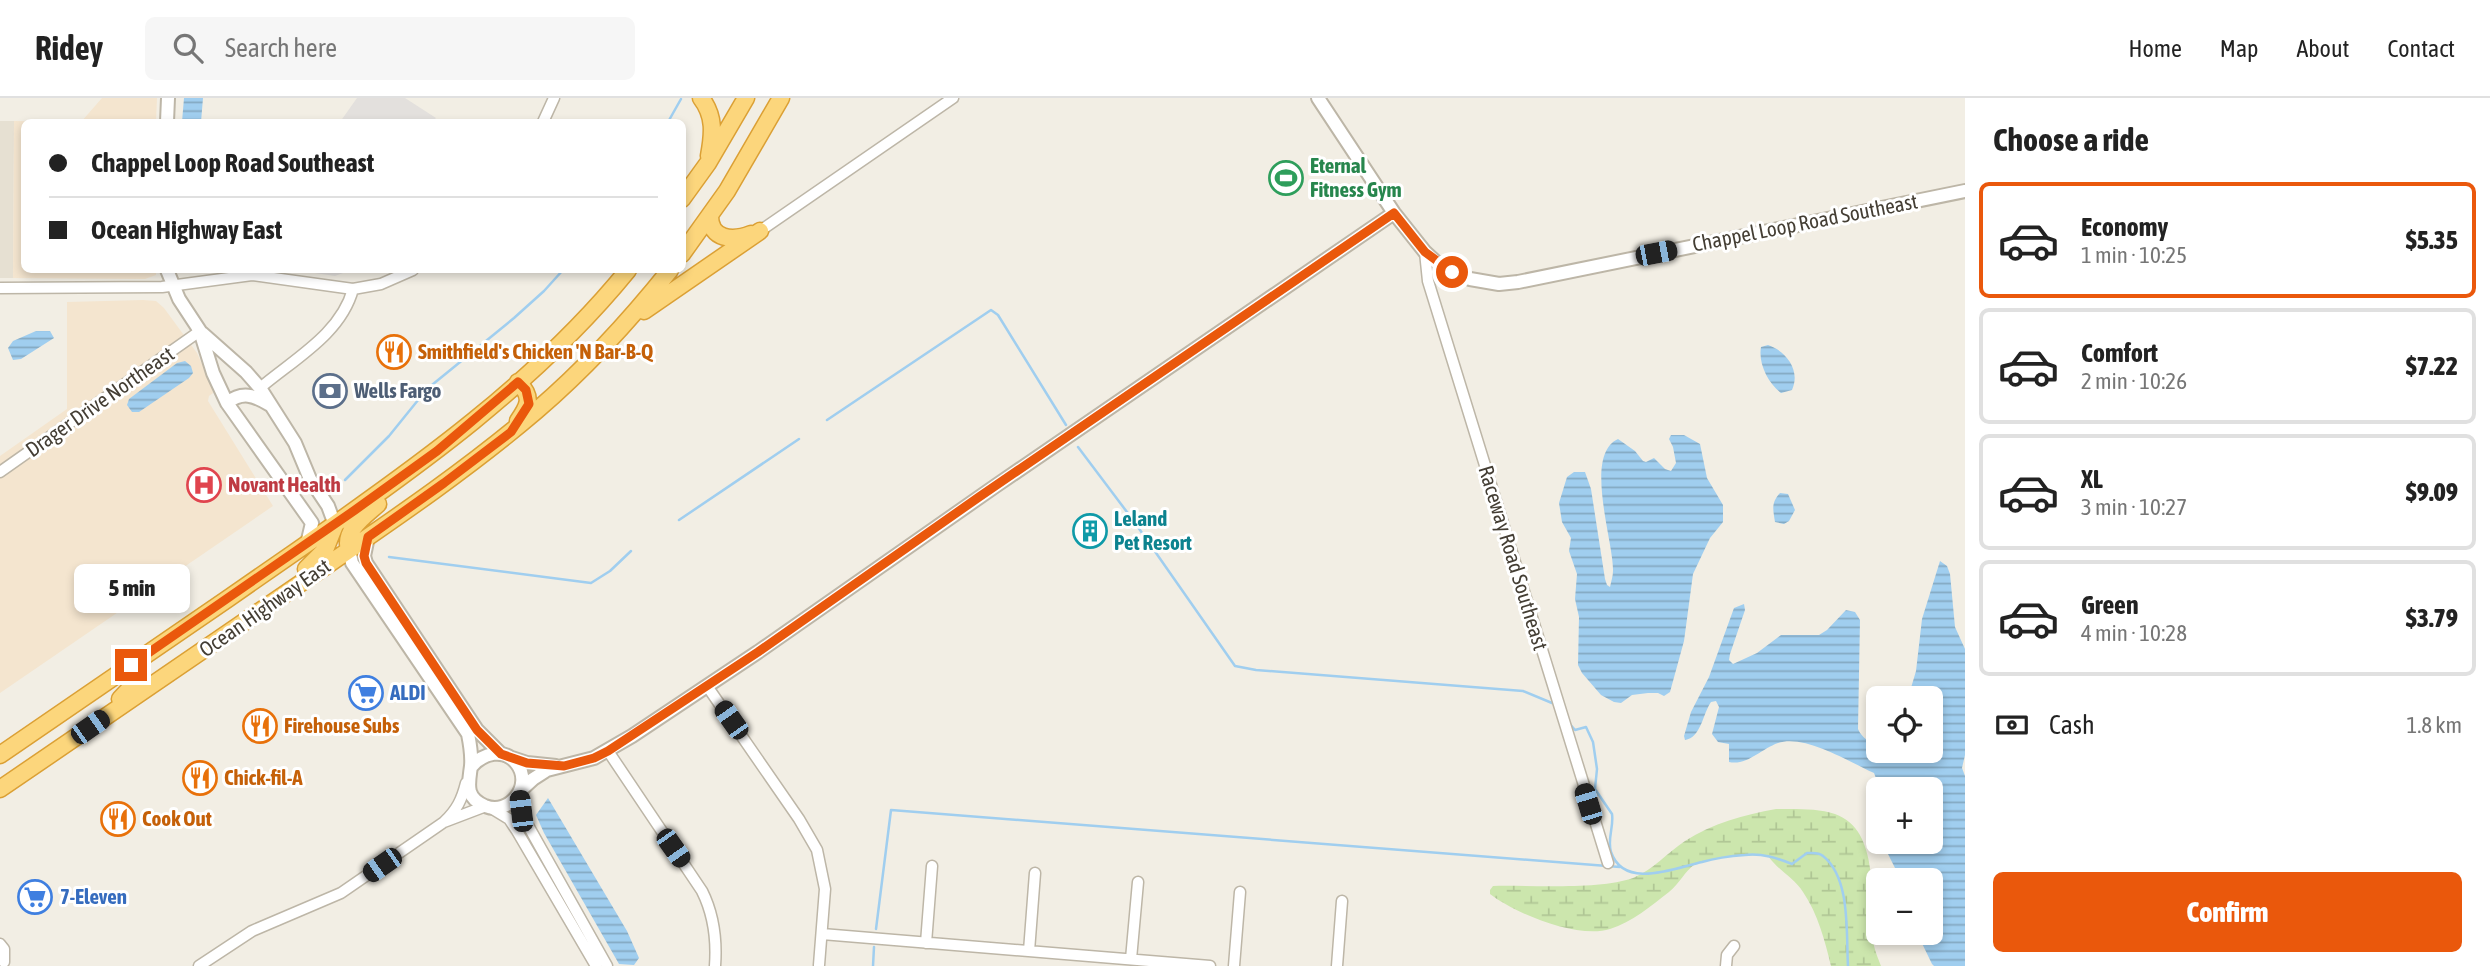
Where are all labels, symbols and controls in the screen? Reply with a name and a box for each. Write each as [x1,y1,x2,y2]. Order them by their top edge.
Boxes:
search box [145,17,635,80]
text: Ridey [35,29,103,67]
icon: search [169,29,207,67]
text: Search here [225,33,337,63]
text: Home [2128,35,2182,62]
text: Map [2220,35,2258,62]
text: About [2296,35,2349,62]
text: Contact [2387,35,2455,62]
text: Choose a ride [1993,121,2149,158]
text: Chappel Loop Road Southeast [91,148,374,178]
place label: Eternal Fitness Gym [1310,153,1402,201]
sports icon: Eternal Fitness Gym [1267,159,1305,197]
street label: Chappel Loop Road Southeast [1690,188,1919,256]
icon: car [1997,209,2060,272]
text: Economy [2081,212,2168,242]
text: Ocean Highway East [91,215,282,245]
text: $5.35 [2406,225,2458,255]
car [1634,239,1679,267]
text: 1 min · 10:25 [2081,242,2187,268]
route start [1436,256,1468,288]
restaurant icon: Smithfield's Chicken 'N Bar-B-Q [375,333,413,371]
icon: car [1997,335,2060,398]
text: Comfort [2081,338,2158,368]
place label: Smithfield's Chicken 'N Bar-B-Q [418,339,654,363]
street label: Drager Drive Northeast [21,341,178,461]
text: $7.22 [2406,351,2458,381]
text: 2 min · 10:26 [2081,368,2187,394]
bank icon: Wells Fargo [311,372,349,410]
place label: Wells Fargo [353,378,442,402]
icon: car [1997,461,2060,524]
street label: Raceway Road Southeast [1474,462,1553,653]
text: XL [2081,464,2103,494]
hospital icon: Novant Health [185,466,223,504]
place label: Novant Health [228,472,341,496]
text: $9.09 [2406,477,2458,507]
text: 3 min · 10:27 [2081,494,2187,520]
place label: Leland Pet Resort [1114,506,1192,554]
building icon: Leland Pet Resort [1071,512,1109,550]
street label: Ocean Highway East [194,553,335,661]
callout: 5 min [73,564,189,612]
text: 5 min [109,575,155,601]
icon: car [1997,587,2060,650]
text: Green [2081,590,2139,620]
text: $3.79 [2406,603,2458,633]
text: 4 min · 10:28 [2081,620,2187,646]
route end [115,649,147,681]
supermarket icon: ALDI [347,674,385,712]
place label: ALDI [389,680,426,704]
map controls [1866,686,1943,945]
button: locate [1866,686,1943,763]
car [711,697,752,743]
car [67,706,114,748]
icon: cash [1993,706,2031,744]
restaurant icon: Firehouse Subs [241,707,279,745]
text: Cash [2049,710,2095,740]
text: 1.8 km [2406,712,2462,738]
place label: Firehouse Subs [284,713,400,737]
restaurant icon: Chick-fil-A [181,759,219,797]
place label: Chick-fil-A [224,765,303,789]
button: + [1866,777,1943,854]
car [1572,781,1605,827]
car [509,789,534,833]
restaurant icon: Cook Out [99,800,137,838]
place label: Cook Out [142,806,212,830]
car [653,825,694,871]
car [359,844,406,886]
button: − [1866,868,1943,945]
button: Confirm [1993,872,2462,952]
supermarket icon: 7-Eleven [16,878,54,916]
place label: 7-Eleven [60,884,127,908]

